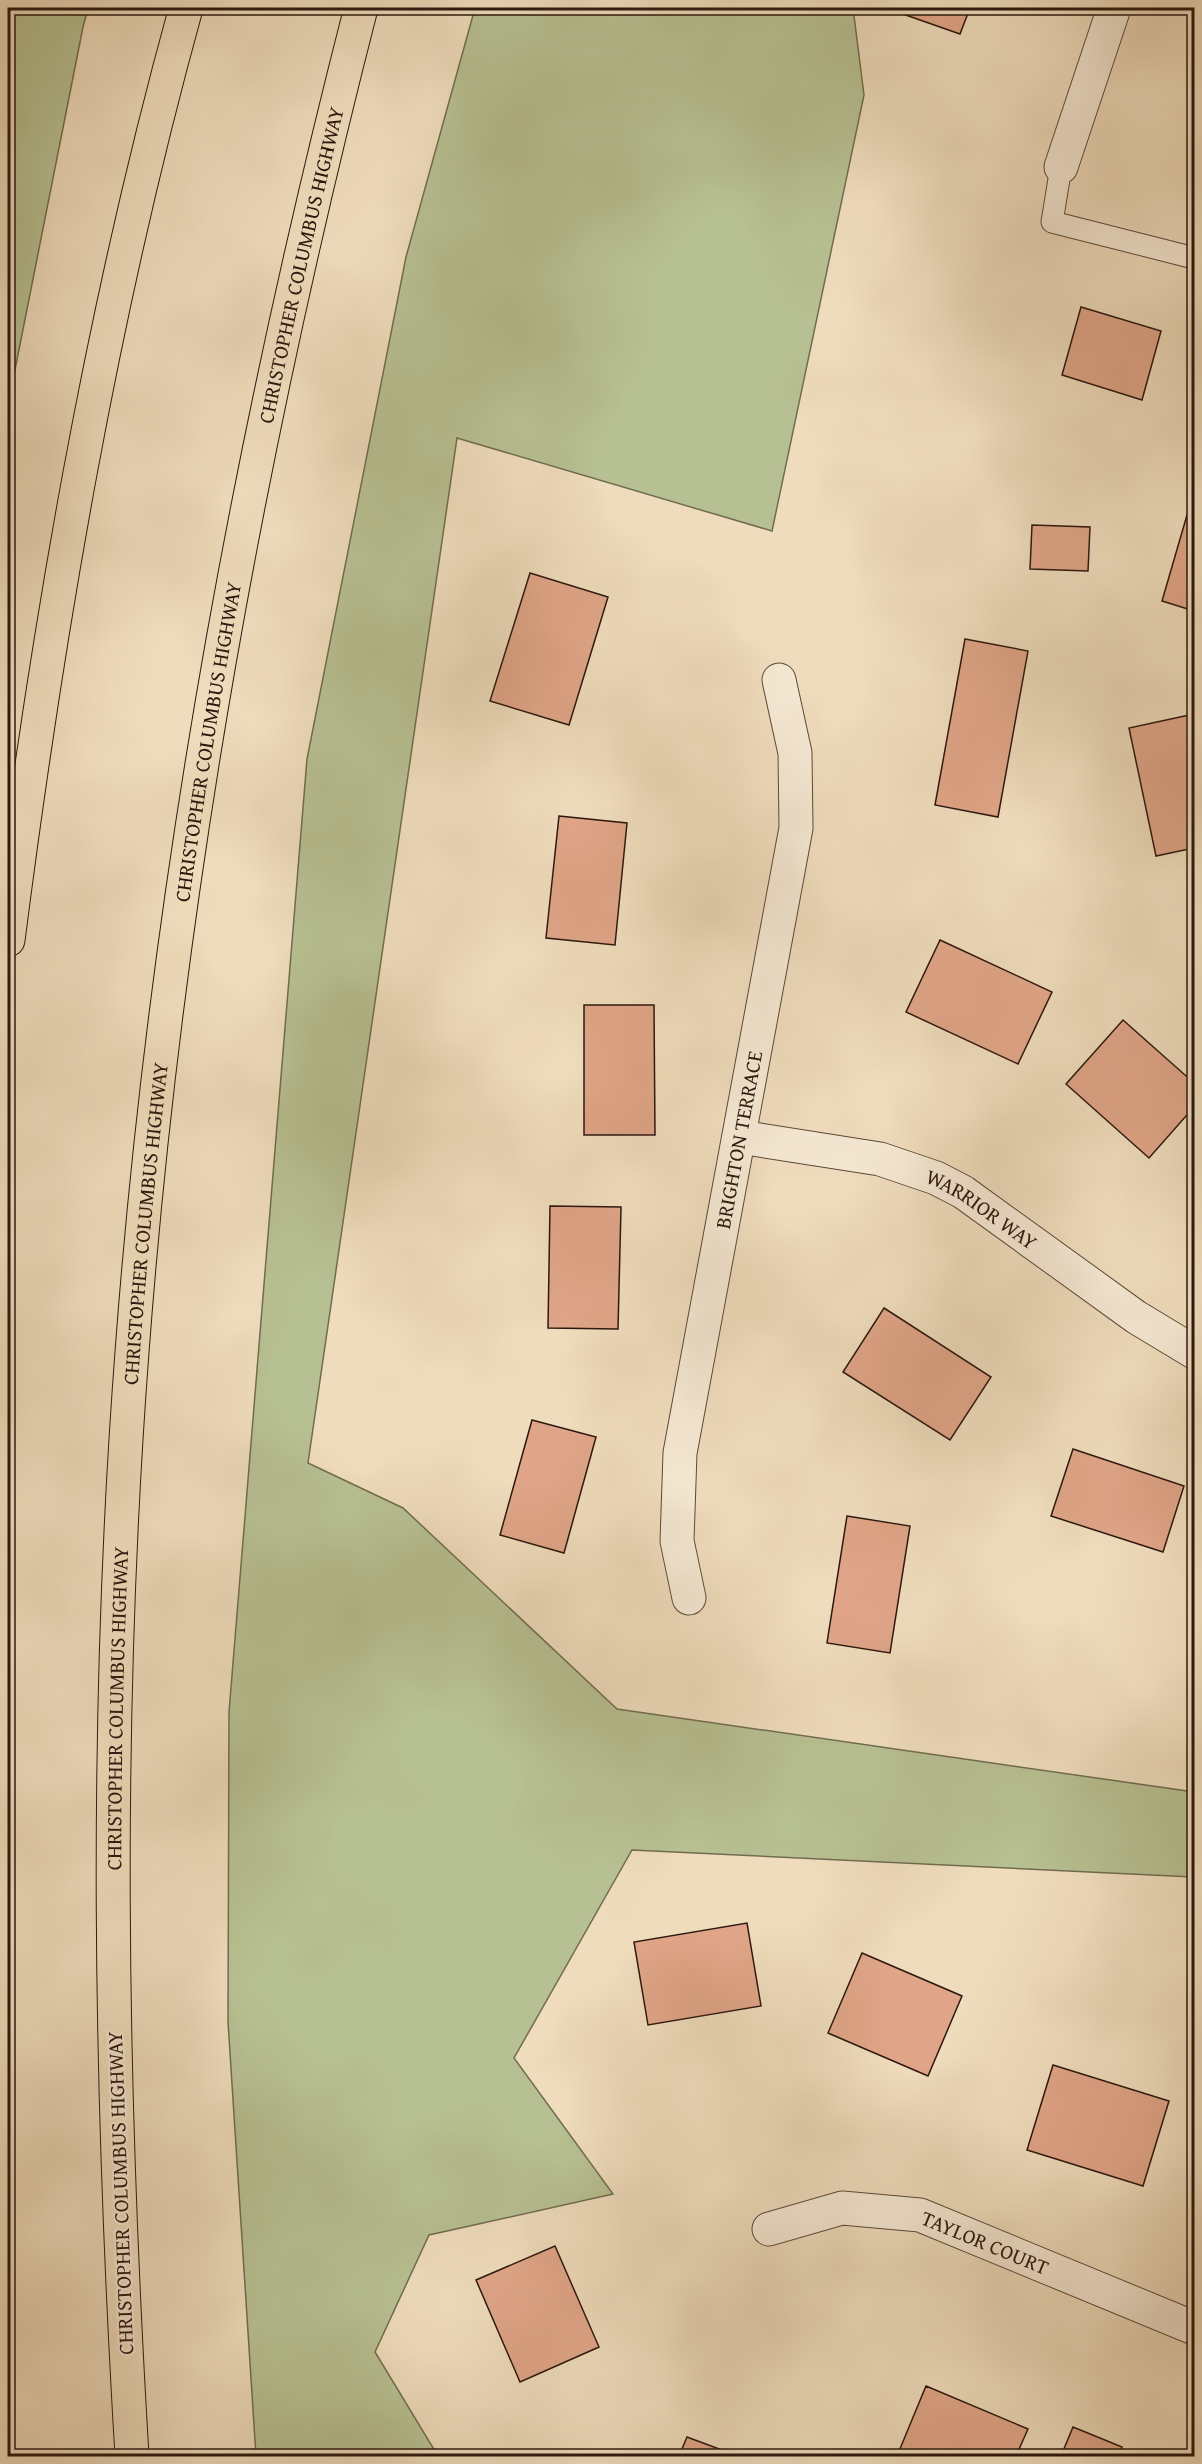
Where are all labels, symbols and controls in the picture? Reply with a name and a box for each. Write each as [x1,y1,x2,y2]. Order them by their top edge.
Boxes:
street label: CHRISTOPHER COLUMBUS HIGHWAY [250,103,351,426]
street label: CHRISTOPHER COLUMBUS HIGHWAY [166,579,249,904]
street label: BRIGHTON TERRACE [706,1048,770,1231]
street label: CHRISTOPHER COLUMBUS HIGHWAY [114,1060,176,1386]
street label: WARRIOR WAY [922,1160,1045,1257]
street label: CHRISTOPHER COLUMBUS HIGHWAY [98,1545,136,1870]
street label: CHRISTOPHER COLUMBUS HIGHWAY [99,2030,141,2355]
street label: TAYLOR COURT [917,2202,1054,2282]

